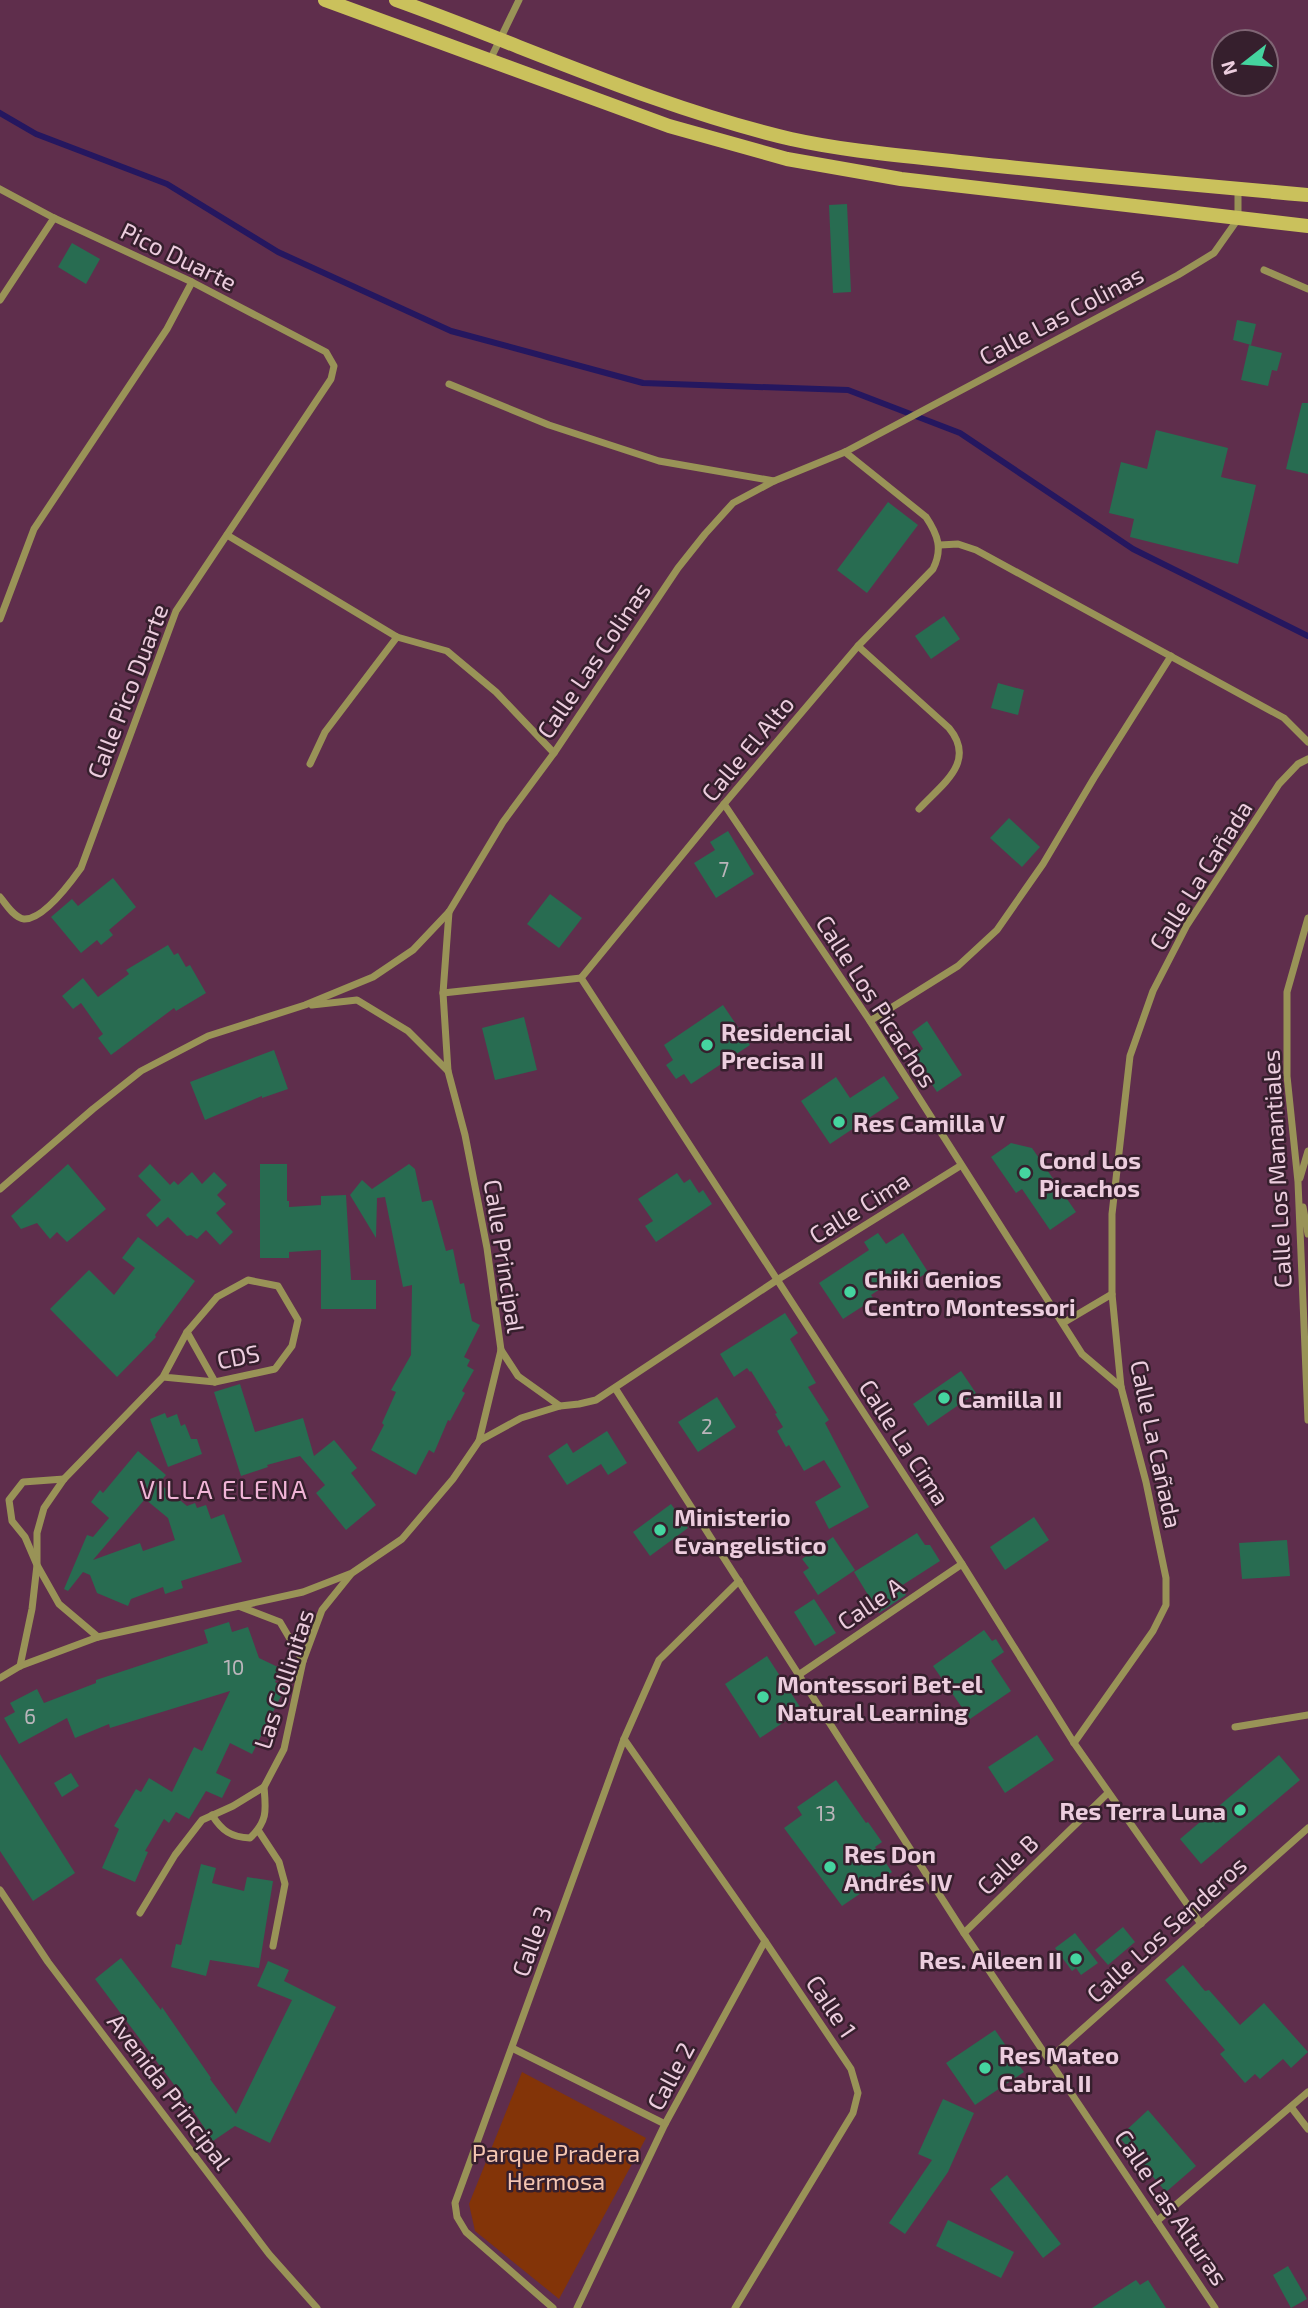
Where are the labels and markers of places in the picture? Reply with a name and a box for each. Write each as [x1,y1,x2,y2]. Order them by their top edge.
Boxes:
place label: Residencial Precisa II [721,1017,852,1074]
marker: Residencial Precisa II [699,1037,715,1053]
place label: Res Camilla V [853,1108,1005,1137]
marker: Res Camilla V [831,1114,847,1130]
place label: Cond Los Picachos [1039,1145,1141,1202]
marker: Cond Los Picachos [1017,1165,1033,1181]
place label: Chiki Genios Centro Montessori [864,1264,1076,1321]
marker: Chiki Genios Centro Montessori [842,1284,858,1300]
place label: Camilla II [958,1384,1062,1413]
marker: Camilla II [936,1390,952,1406]
place label: Ministerio Evangelistico [674,1502,827,1559]
marker: Ministerio Evangelistico [652,1522,668,1538]
place label: Montessori Bet-el Natural Learning [777,1669,983,1726]
marker: Montessori Bet-el Natural Learning [755,1689,771,1705]
place label: Res Terra Luna [1060,1796,1226,1825]
marker: Res Terra Luna [1232,1802,1248,1818]
place label: Res Don Andrés IV [844,1839,953,1896]
marker: Res Don Andrés IV [822,1859,838,1875]
place label: Res. Aileen II [919,1945,1062,1974]
marker: Res. Aileen II [1068,1951,1084,1967]
place label: Res Mateo Cabral II [999,2040,1119,2097]
marker: Res Mateo Cabral II [977,2060,993,2076]

